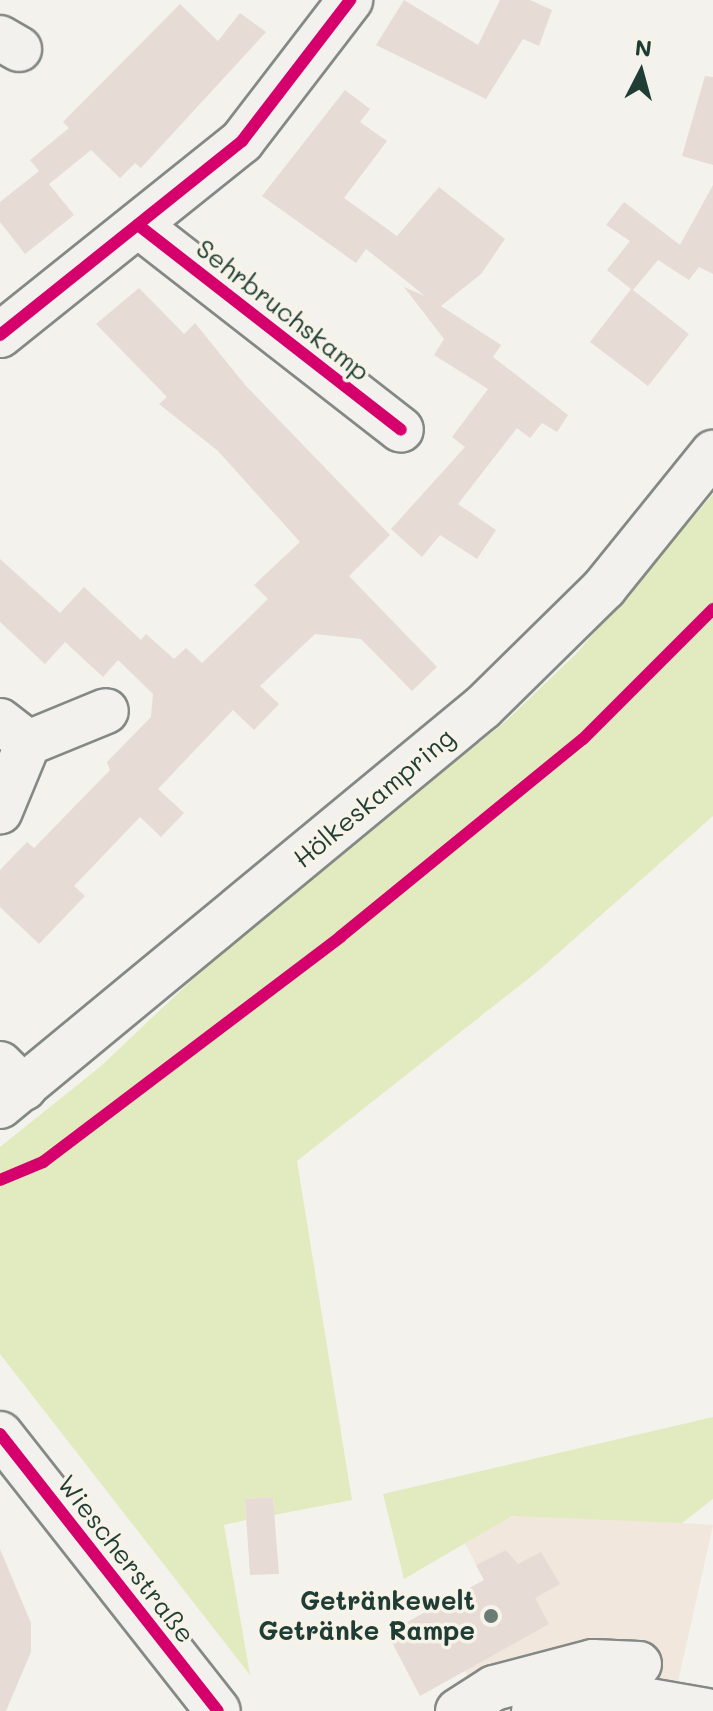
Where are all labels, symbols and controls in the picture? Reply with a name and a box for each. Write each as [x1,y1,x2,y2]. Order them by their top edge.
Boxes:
north arrow [601,32,681,112]
text: N [634,32,653,63]
street label: Sehrbruchskamp [190,233,376,387]
street label: Hölkeskampring [287,722,461,874]
street label: Wiescherstraße [51,1469,201,1649]
place label: Getränkewelt Getränke Rampe [258,1585,475,1646]
marker: Getränkewelt Getränke Rampe [482,1607,500,1625]

